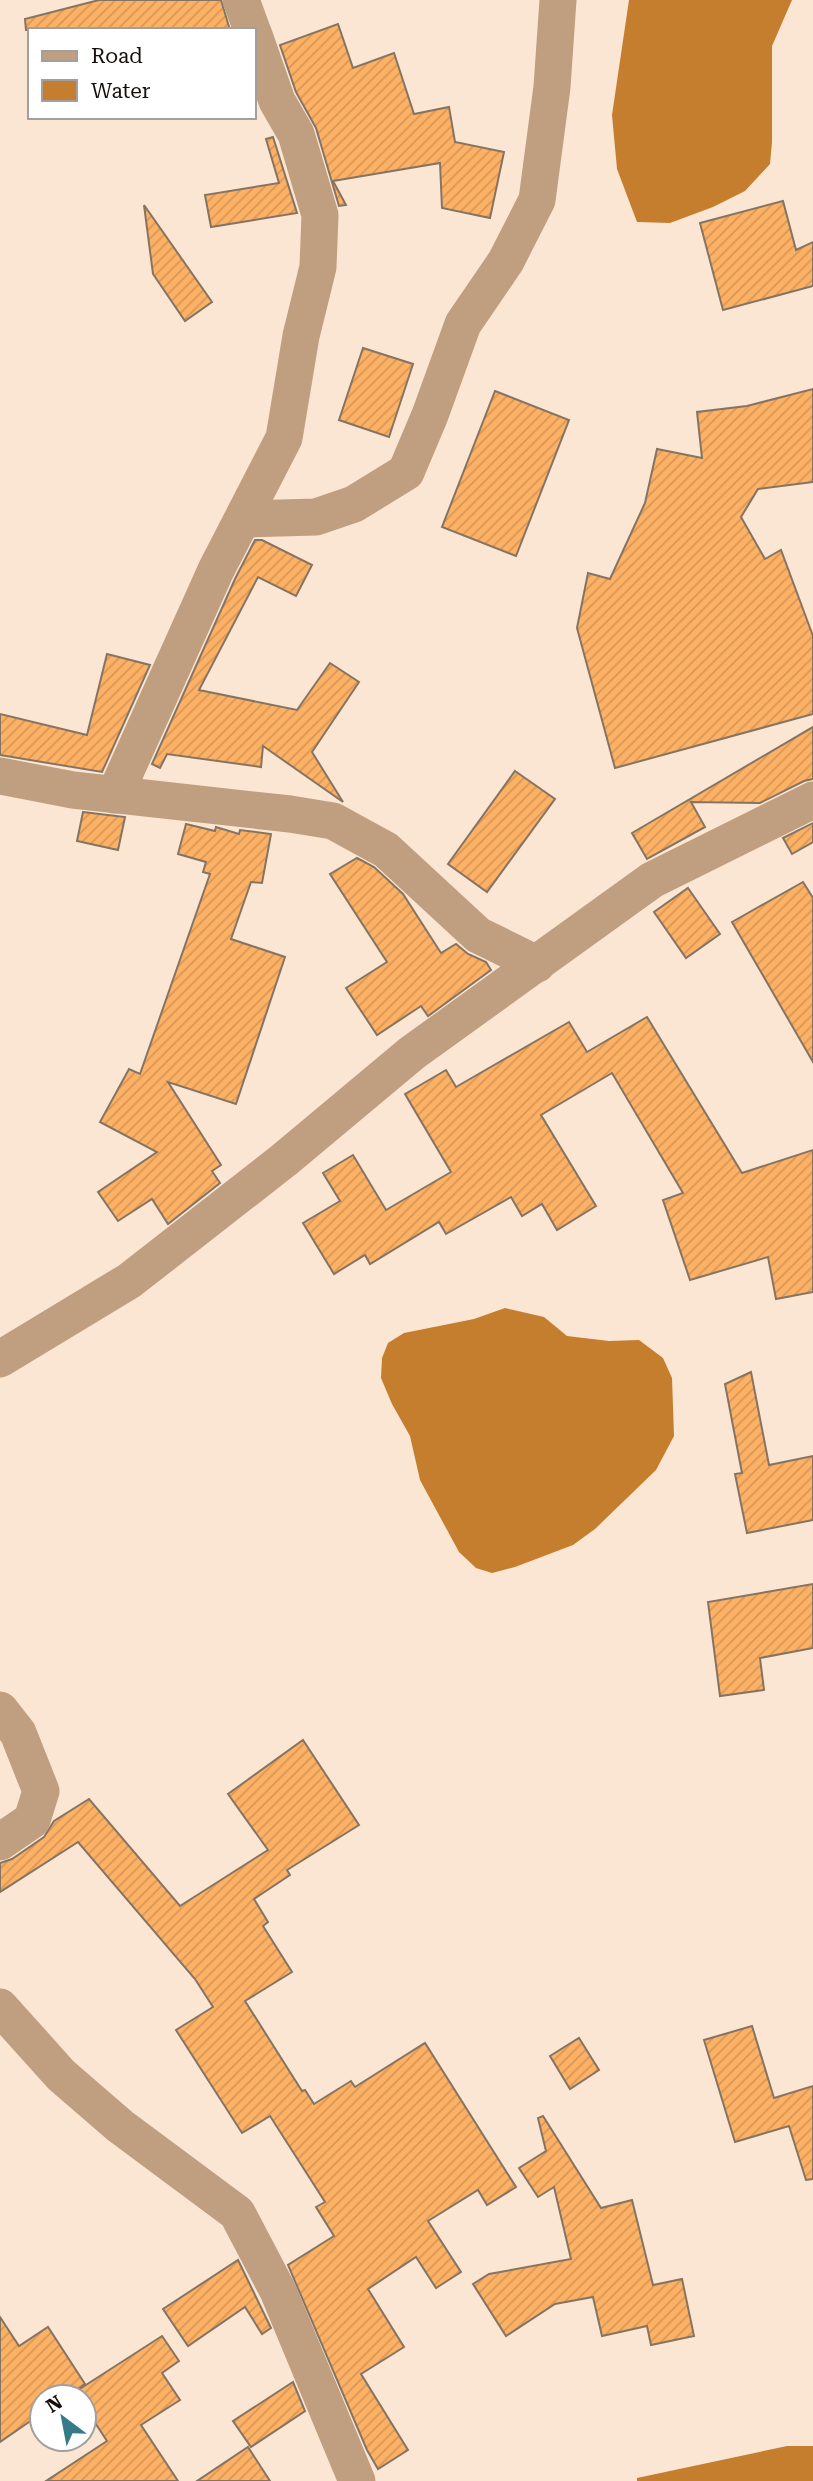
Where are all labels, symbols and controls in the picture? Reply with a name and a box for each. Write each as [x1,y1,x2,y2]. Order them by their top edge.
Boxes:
legend [28,28,256,119]
text: Road [91,44,143,68]
text: Water [91,79,151,103]
north arrow [28,2383,98,2453]
text: N [42,2390,67,2418]

